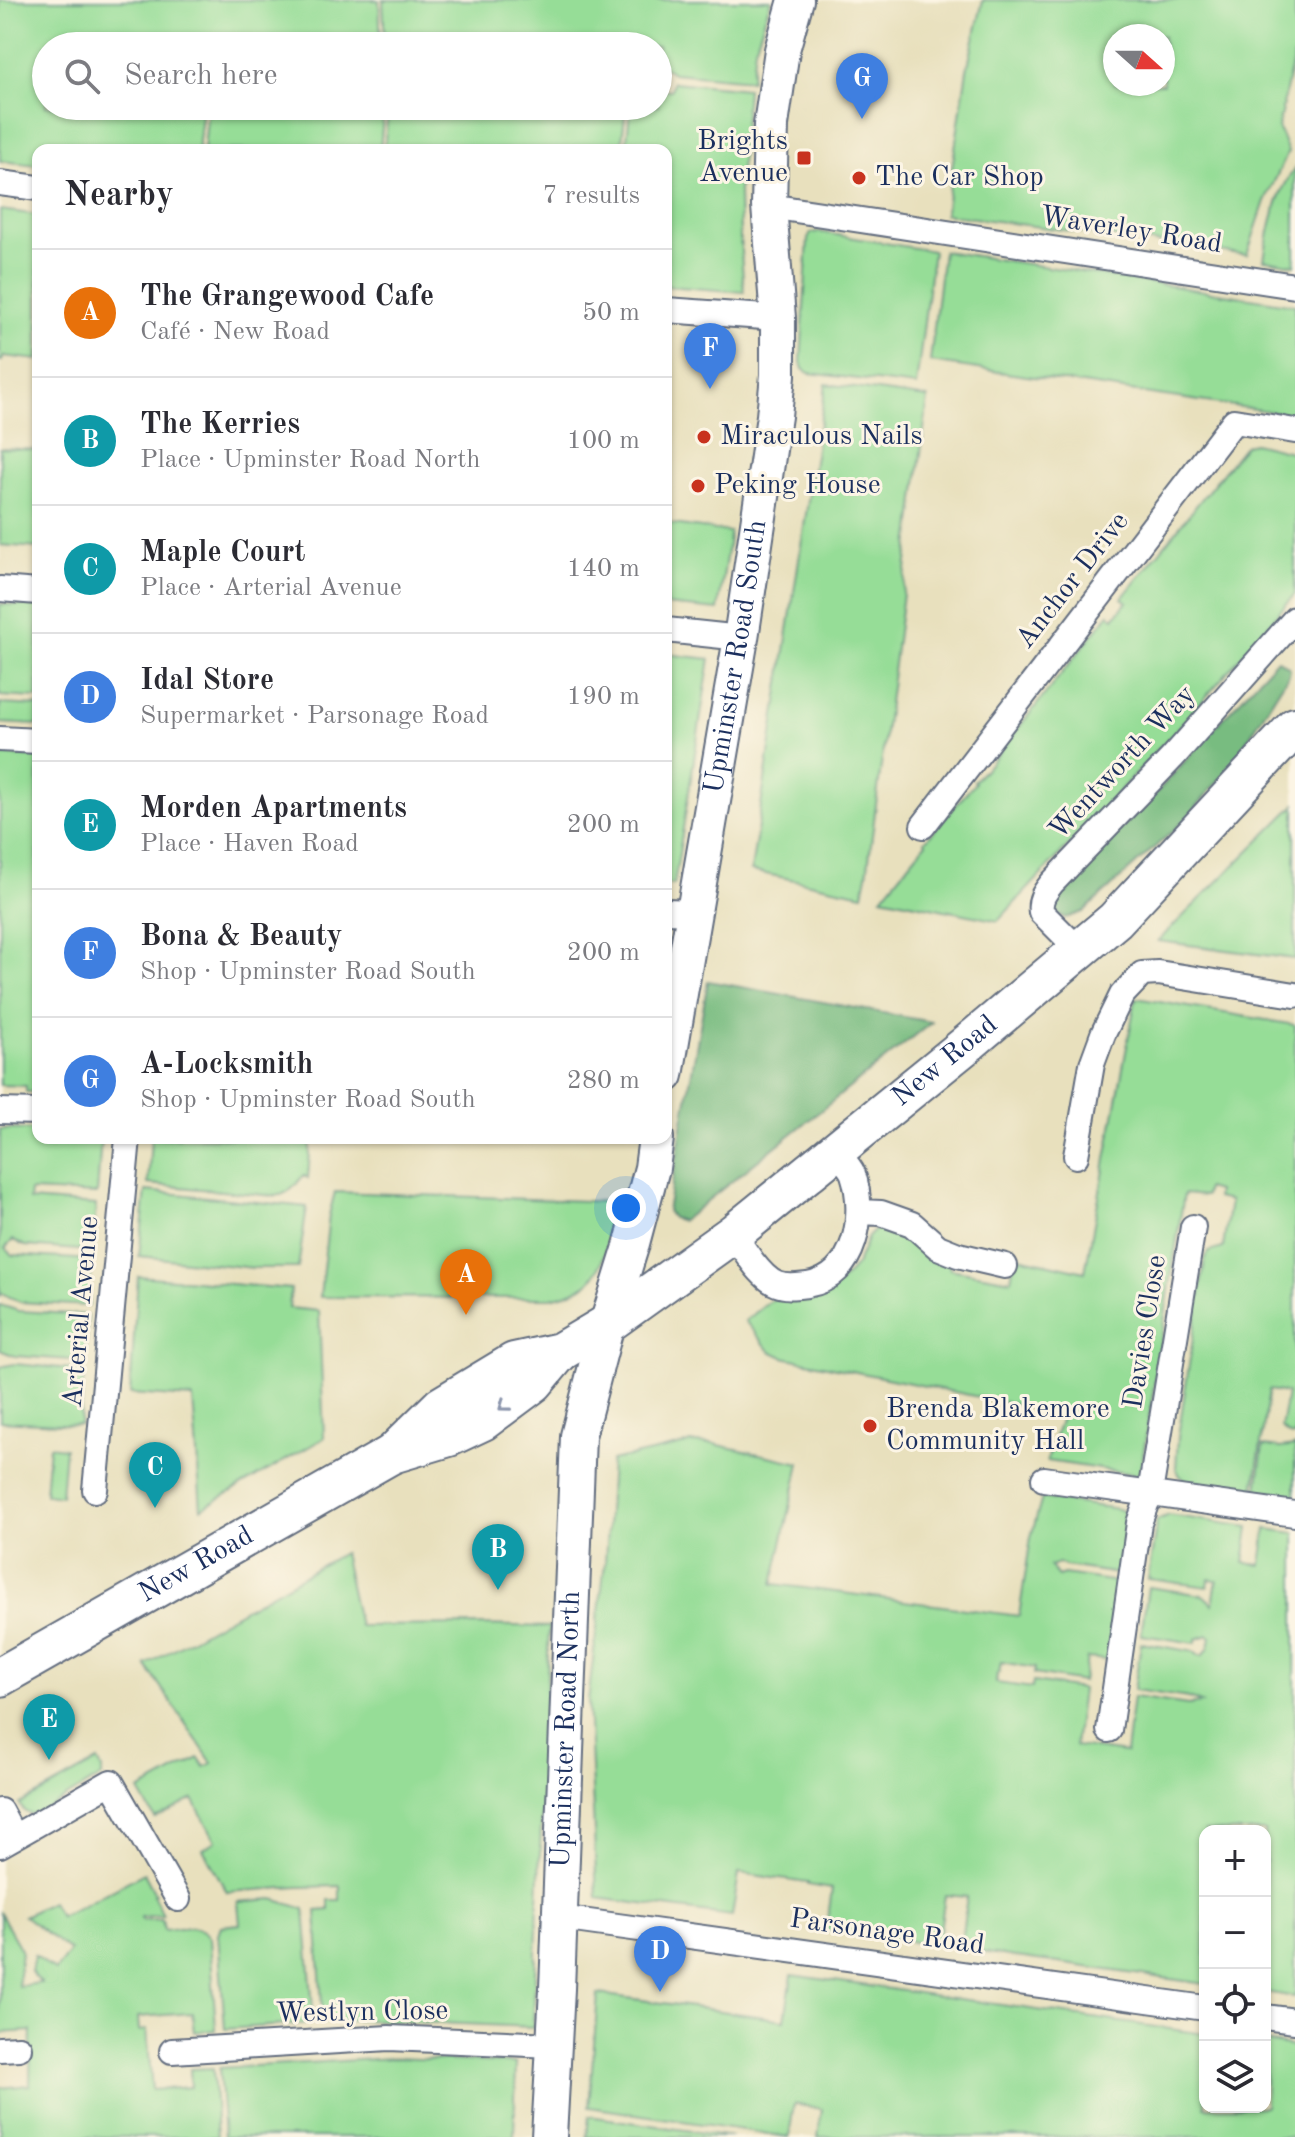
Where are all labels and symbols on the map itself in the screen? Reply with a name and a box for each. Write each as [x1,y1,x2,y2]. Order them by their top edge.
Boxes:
north arrow [1103,24,1175,96]
pin: G [836,53,888,119]
place label: Brights Avenue [697,128,788,188]
marker: Brights Avenue [795,149,813,167]
place label: The Car Shop [875,164,1044,192]
marker: The Car Shop [850,169,868,187]
street label: Waverley Road [1038,203,1224,259]
pin: F [684,323,736,389]
place label: Miraculous Nails [720,423,923,451]
marker: Miraculous Nails [695,428,713,446]
place label: Peking House [714,472,881,500]
marker: Peking House [689,477,707,495]
street label: Anchor Drive [1011,508,1135,654]
street label: Upminster Road South [700,518,772,796]
street label: Wentworth Way [1045,680,1201,846]
street label: New Road [888,1011,1003,1112]
your location [606,1188,646,1228]
street label: Arterial Avenue [60,1215,104,1409]
pin: A [440,1249,492,1315]
street label: Davies Close [1120,1253,1172,1411]
one-way arrow [498,1396,512,1410]
place label: Brenda Blakemore Community Hall [886,1396,1110,1456]
marker: Brenda Blakemore Community Hall [861,1417,879,1435]
pin: C [129,1442,181,1508]
street label: New Road [135,1522,258,1609]
pin: B [472,1524,524,1590]
street label: Upminster Road North [548,1590,586,1869]
pin: E [23,1694,75,1760]
street label: Parsonage Road [788,1905,986,1961]
pin: D [634,1926,686,1992]
street label: Westlyn Close [275,1997,449,2029]

